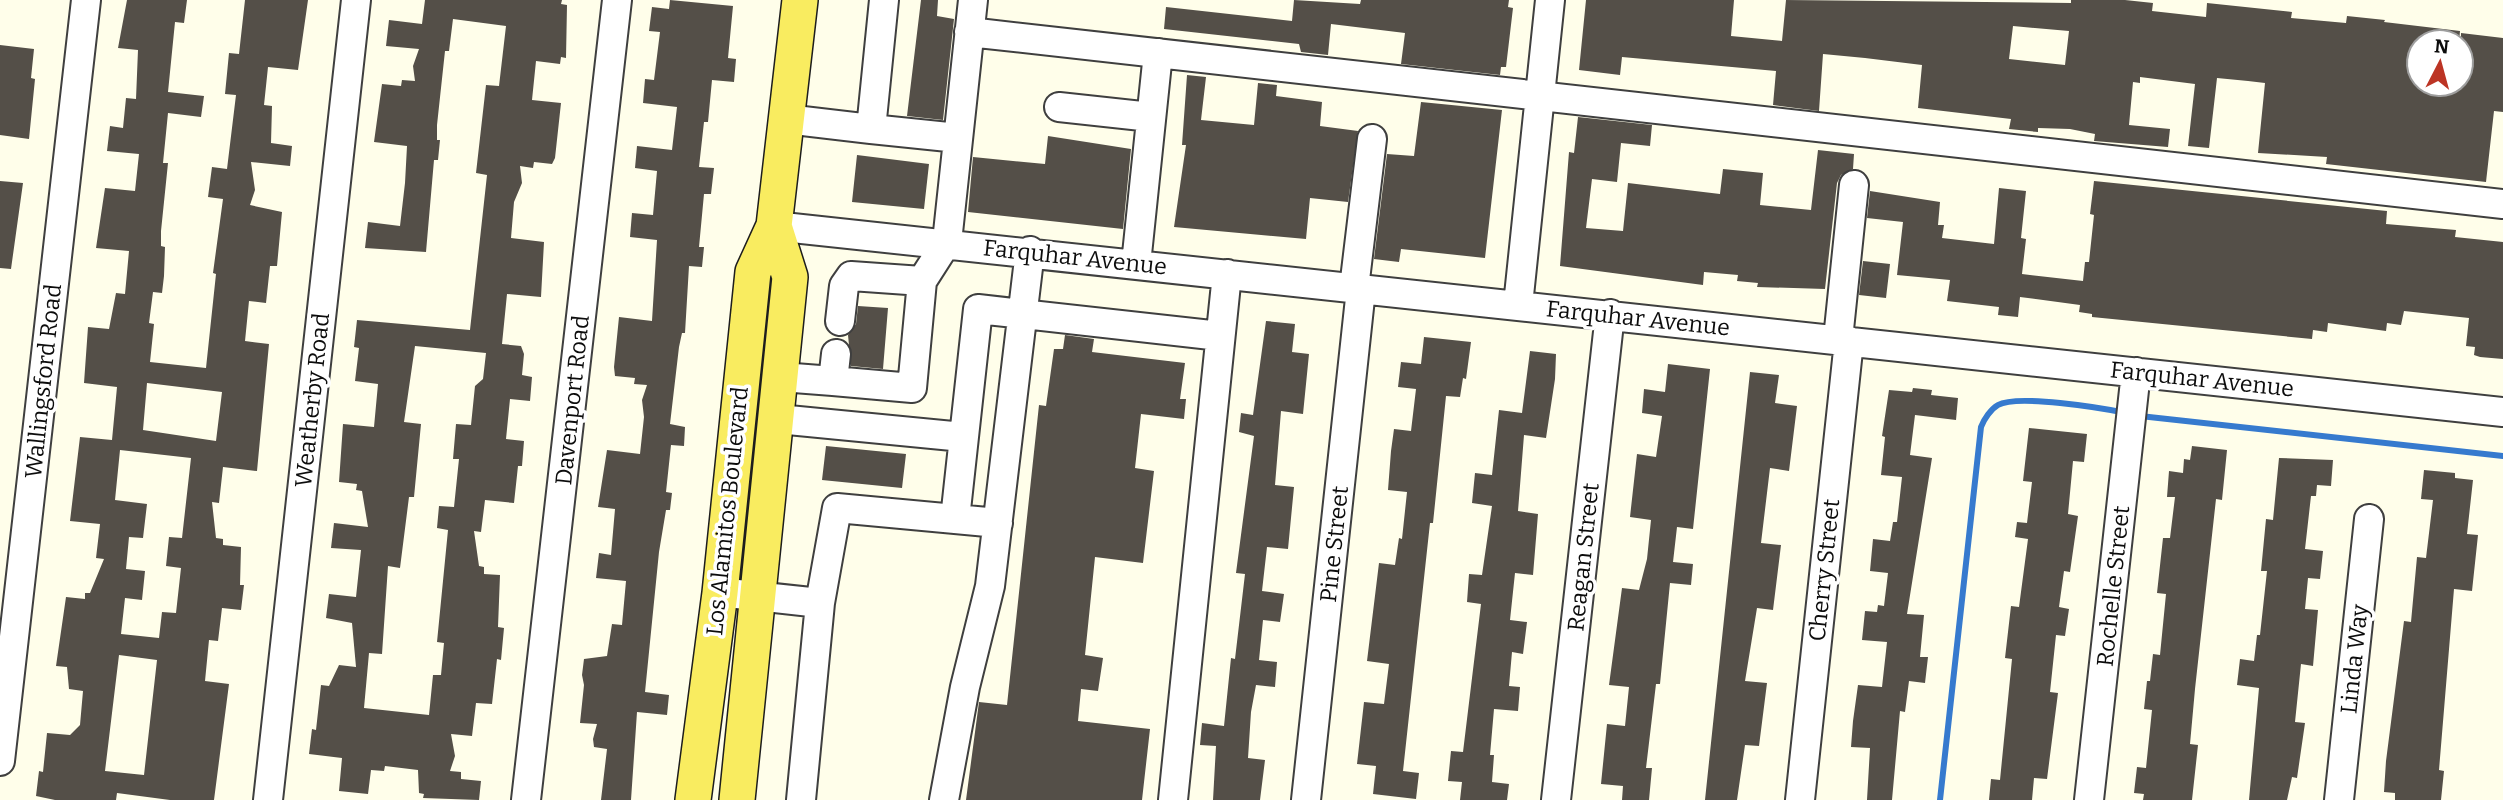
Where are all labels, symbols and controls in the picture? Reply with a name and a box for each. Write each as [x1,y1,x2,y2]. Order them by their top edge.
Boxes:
north arrow [2405,28,2475,98]
text: N [2433,34,2451,59]
street label: Farquhar Avenue [982,233,1168,281]
street label: Wallingsford Road [19,282,67,480]
street label: Farquhar Avenue [1545,294,1731,342]
street label: Weatherby Road [289,311,335,489]
street label: Davenport Road [549,313,595,486]
street label: Farquhar Avenue [2109,355,2295,403]
street label: Los Alamitos Boulevard [700,385,754,637]
street label: Reagan Street [1561,481,1605,633]
street label: Pine Street [1314,484,1354,604]
street label: Cherry Street [1803,497,1845,643]
street label: Rochelle Street [2091,504,2135,668]
street label: Linda Way [2334,602,2374,715]

